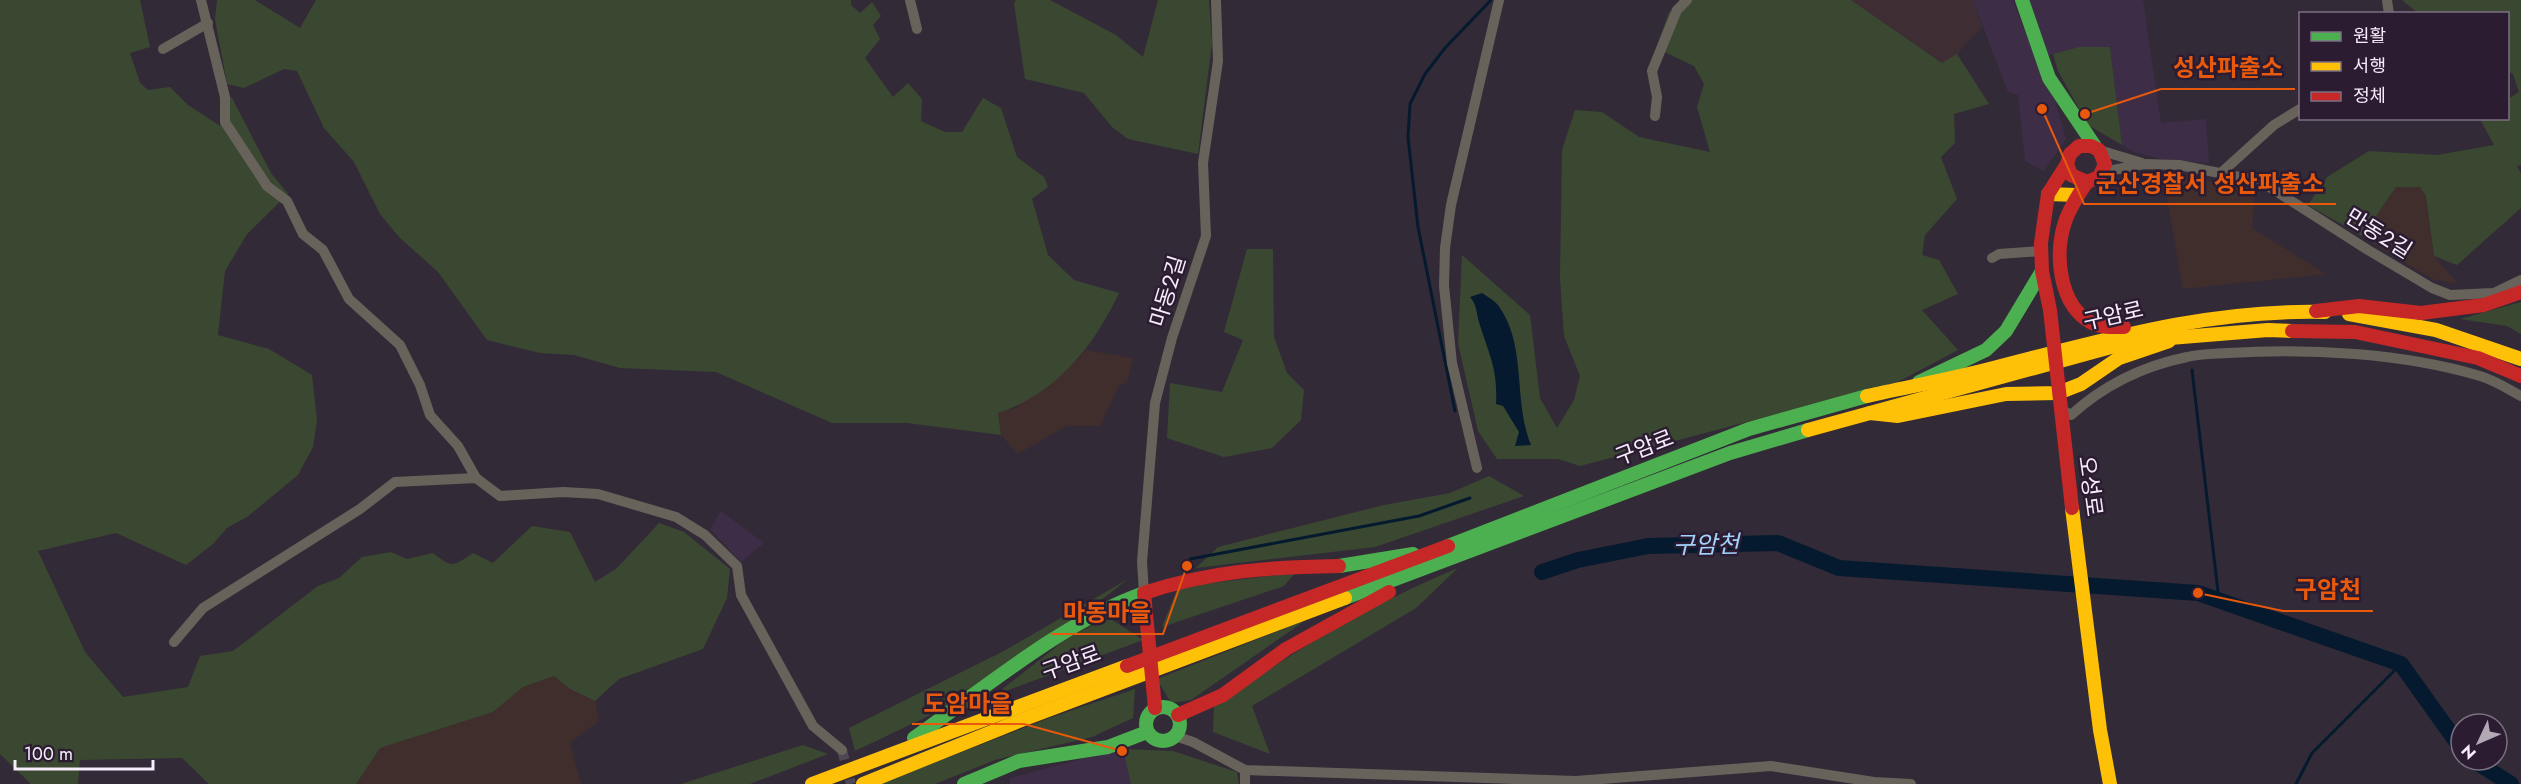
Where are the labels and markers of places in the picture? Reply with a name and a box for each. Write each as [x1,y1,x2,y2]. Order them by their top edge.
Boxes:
callout: 성산파출소 [2161,47,2295,89]
callout: 군산경찰서 성산파출소 [2084,162,2336,204]
callout: 구암천 [2283,569,2373,611]
callout: 마동마을 [1051,592,1163,634]
callout: 도암마을 [912,682,1024,724]

